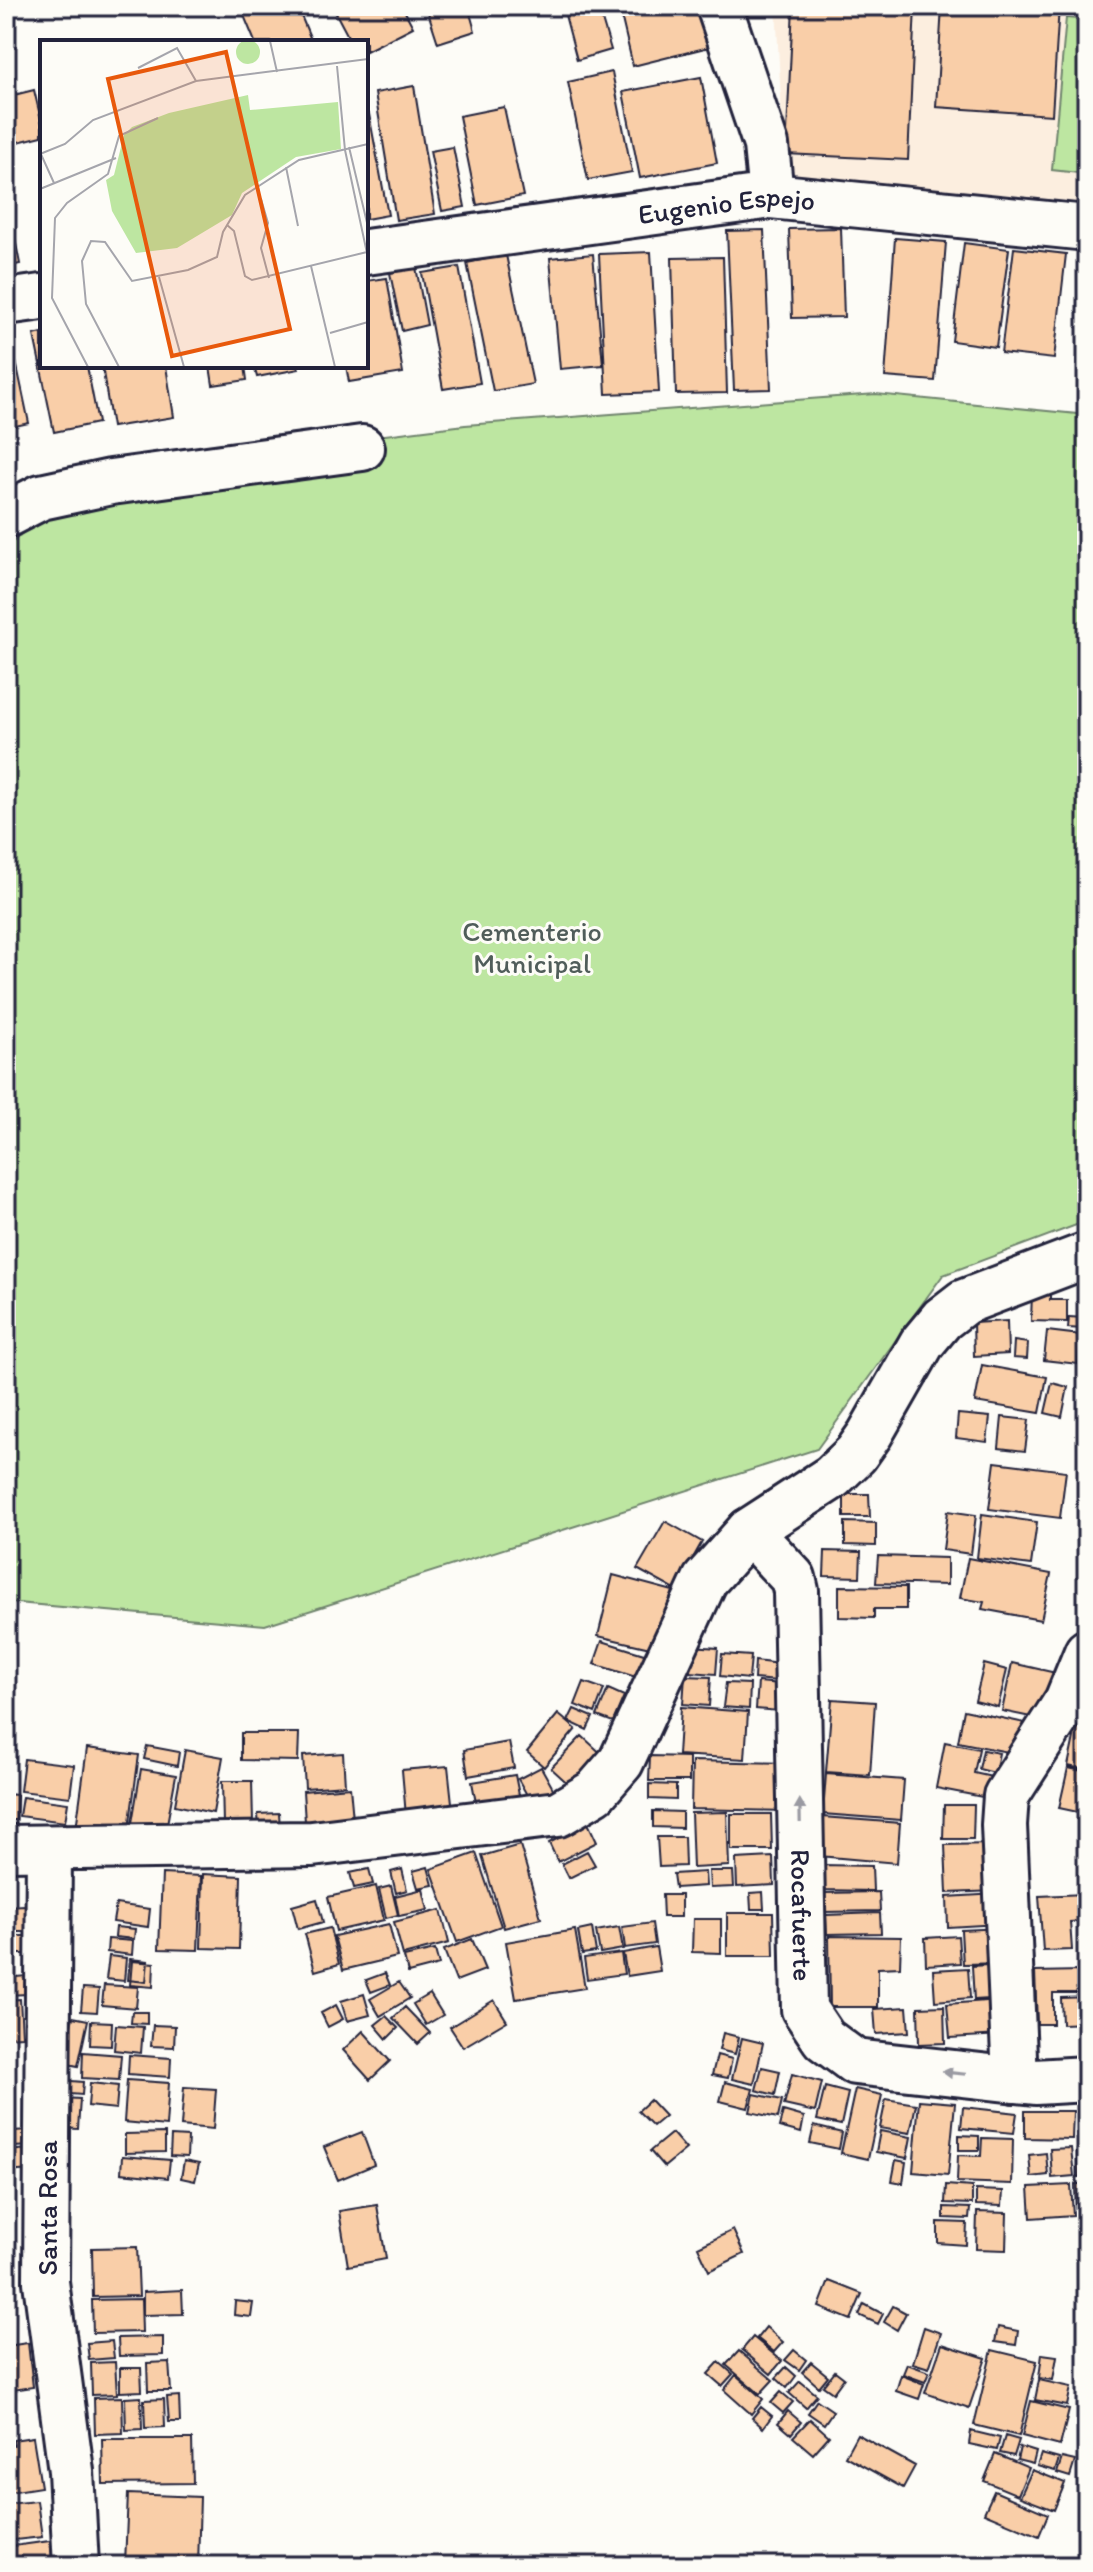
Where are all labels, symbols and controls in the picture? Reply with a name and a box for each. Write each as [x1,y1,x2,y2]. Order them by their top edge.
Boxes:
inset map [40,40,368,368]
street label: Eugenio Espejo [636,179,817,231]
park label: Cementerio Municipal [462,914,602,980]
one-way arrow [794,1798,807,1823]
street label: Rocafuerte [784,1849,820,1982]
one-way arrow [941,2066,966,2079]
street label: Santa Rosa [30,2140,64,2276]

